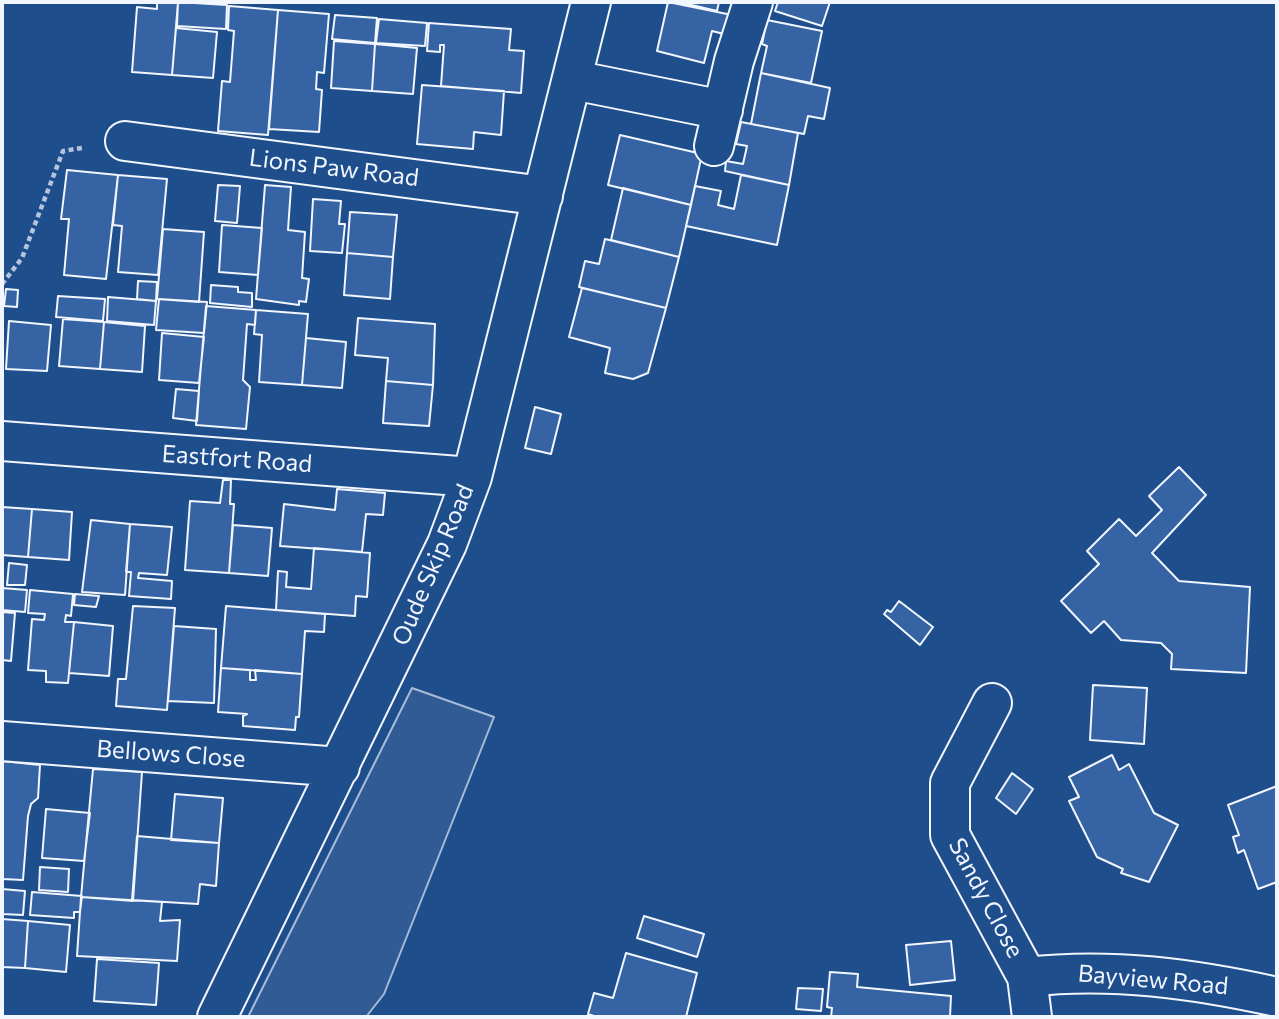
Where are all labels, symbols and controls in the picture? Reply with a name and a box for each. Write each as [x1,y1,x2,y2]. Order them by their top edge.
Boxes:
street label: Lions Paw Road [248,143,420,193]
street label: Eastfort Road [161,439,313,479]
street label: Oude Skip Road [386,480,480,650]
street label: Bellows Close [96,734,246,774]
street label: Sandy Close [942,833,1030,963]
street label: Bayview Road [1077,959,1229,1001]

